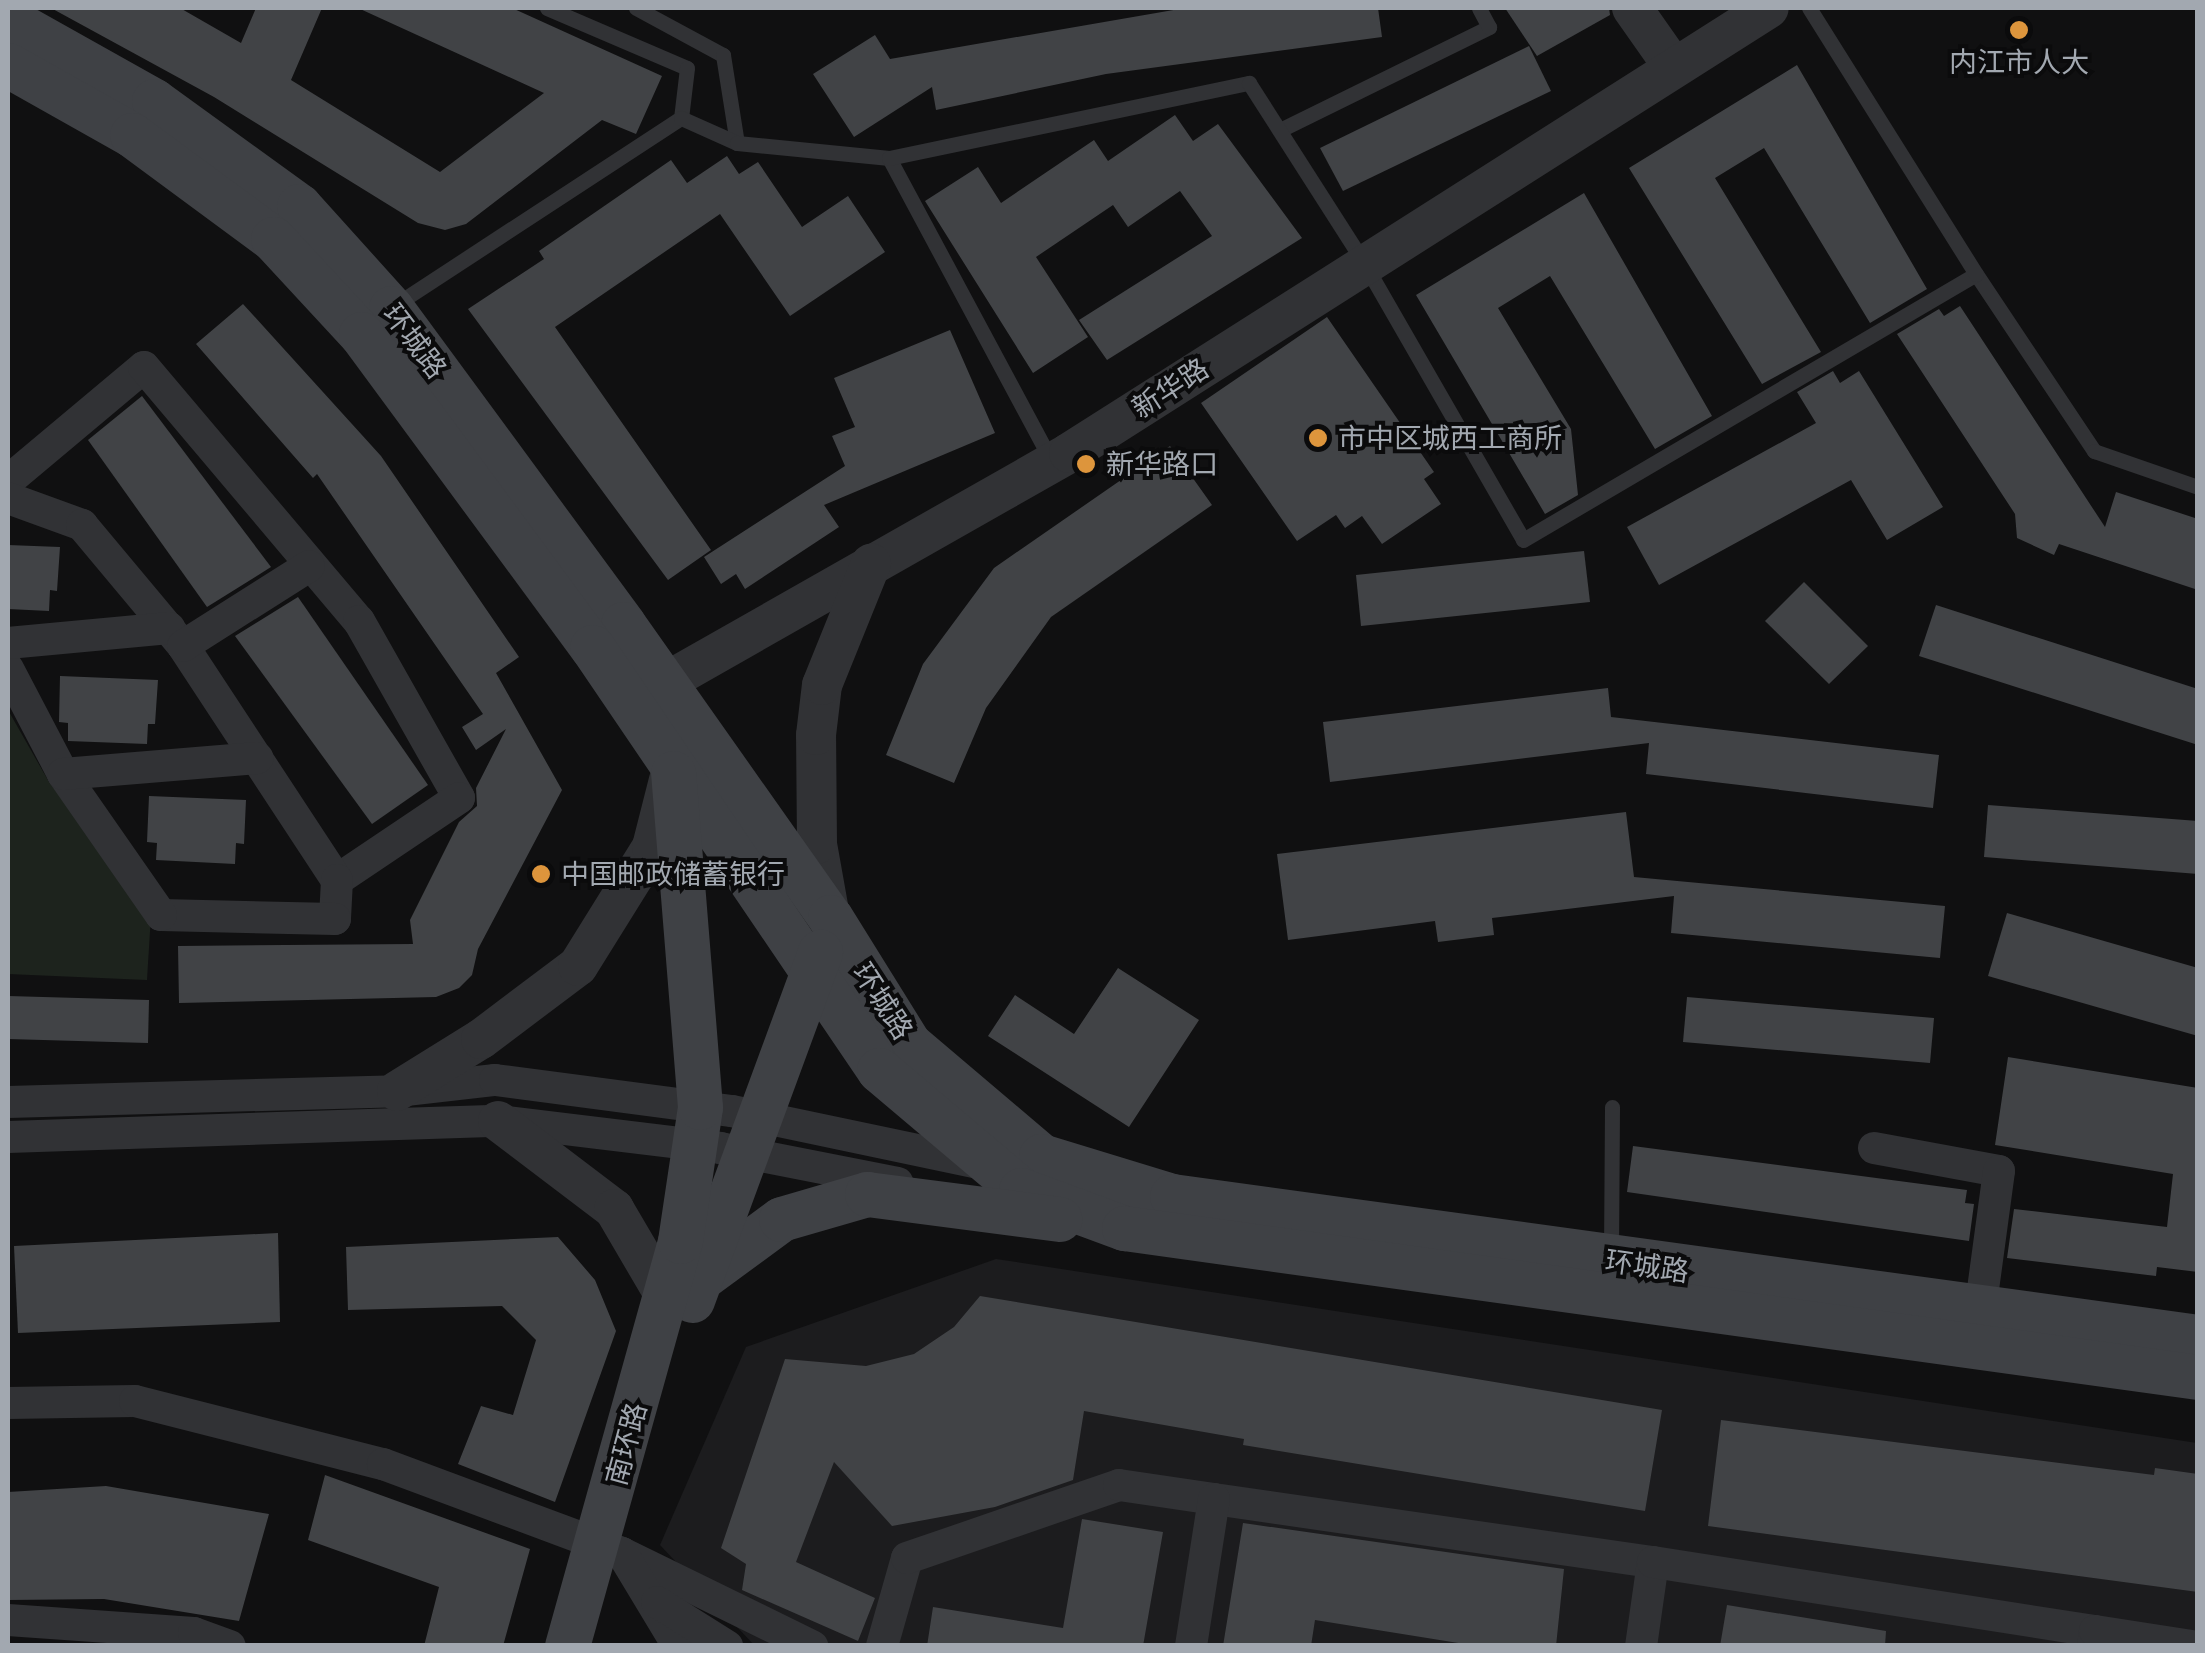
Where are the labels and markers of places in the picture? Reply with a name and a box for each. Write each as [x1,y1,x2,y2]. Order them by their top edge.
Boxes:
marker: 内江市人大 [2008,19,2030,41]
place label: 内江市人大 [1949,45,2089,79]
place label: 市中区城西工商所 [1338,421,1562,455]
marker: 市中区城西工商所 [1307,427,1329,449]
place label: 新华路口 [1106,447,1218,481]
marker: 新华路口 [1075,453,1097,475]
place label: 中国邮政储蓄银行 [561,857,785,891]
marker: 中国邮政储蓄银行 [530,863,552,885]

